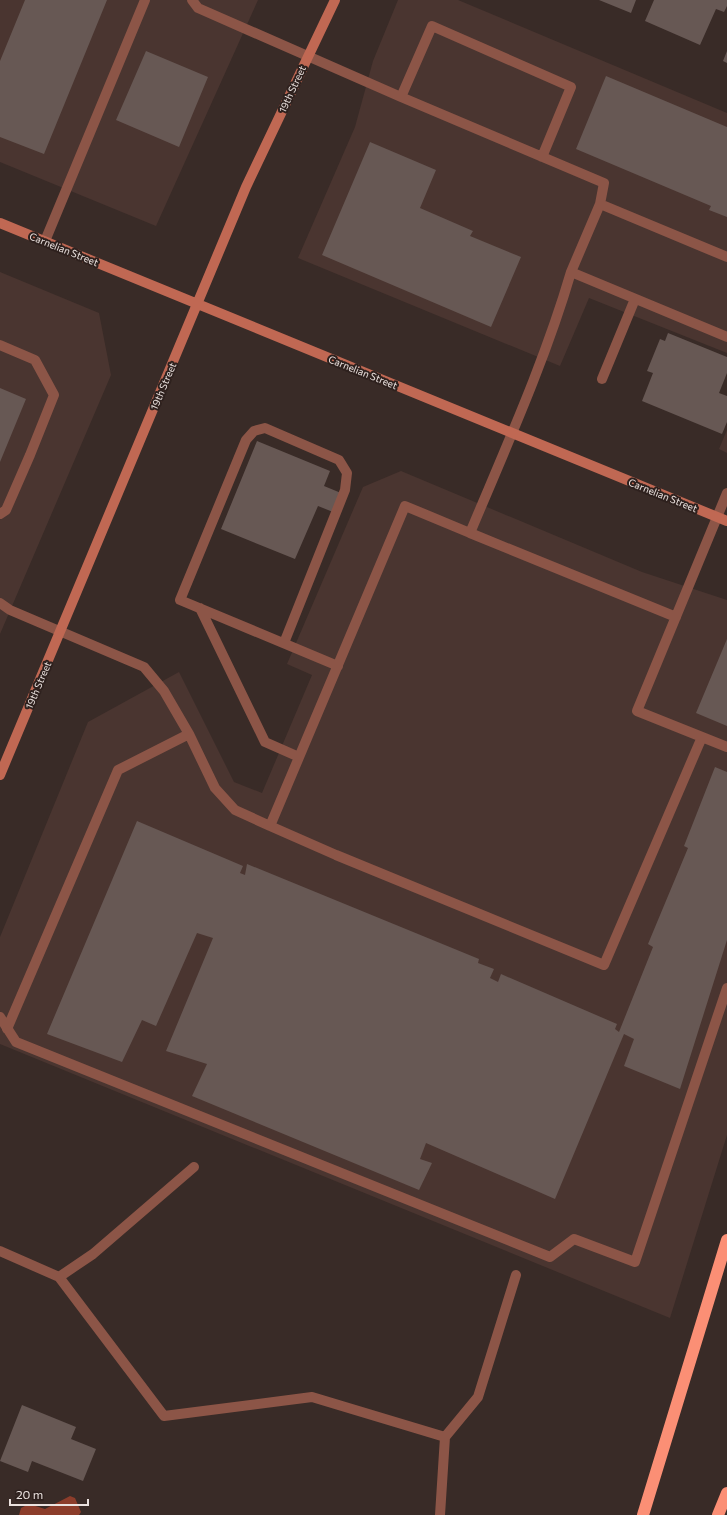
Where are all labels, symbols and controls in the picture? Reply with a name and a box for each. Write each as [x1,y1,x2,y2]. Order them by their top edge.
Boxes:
street label: 19th Street [276,64,308,114]
street label: Carnelian Street [28,230,100,268]
street label: Carnelian Street [327,353,399,391]
street label: 19th Street [148,360,178,412]
street label: Carnelian Street [627,476,699,514]
street label: 19th Street [23,659,53,711]
scale bar [10,1481,88,1507]
text: 20 m [16,1487,43,1501]

